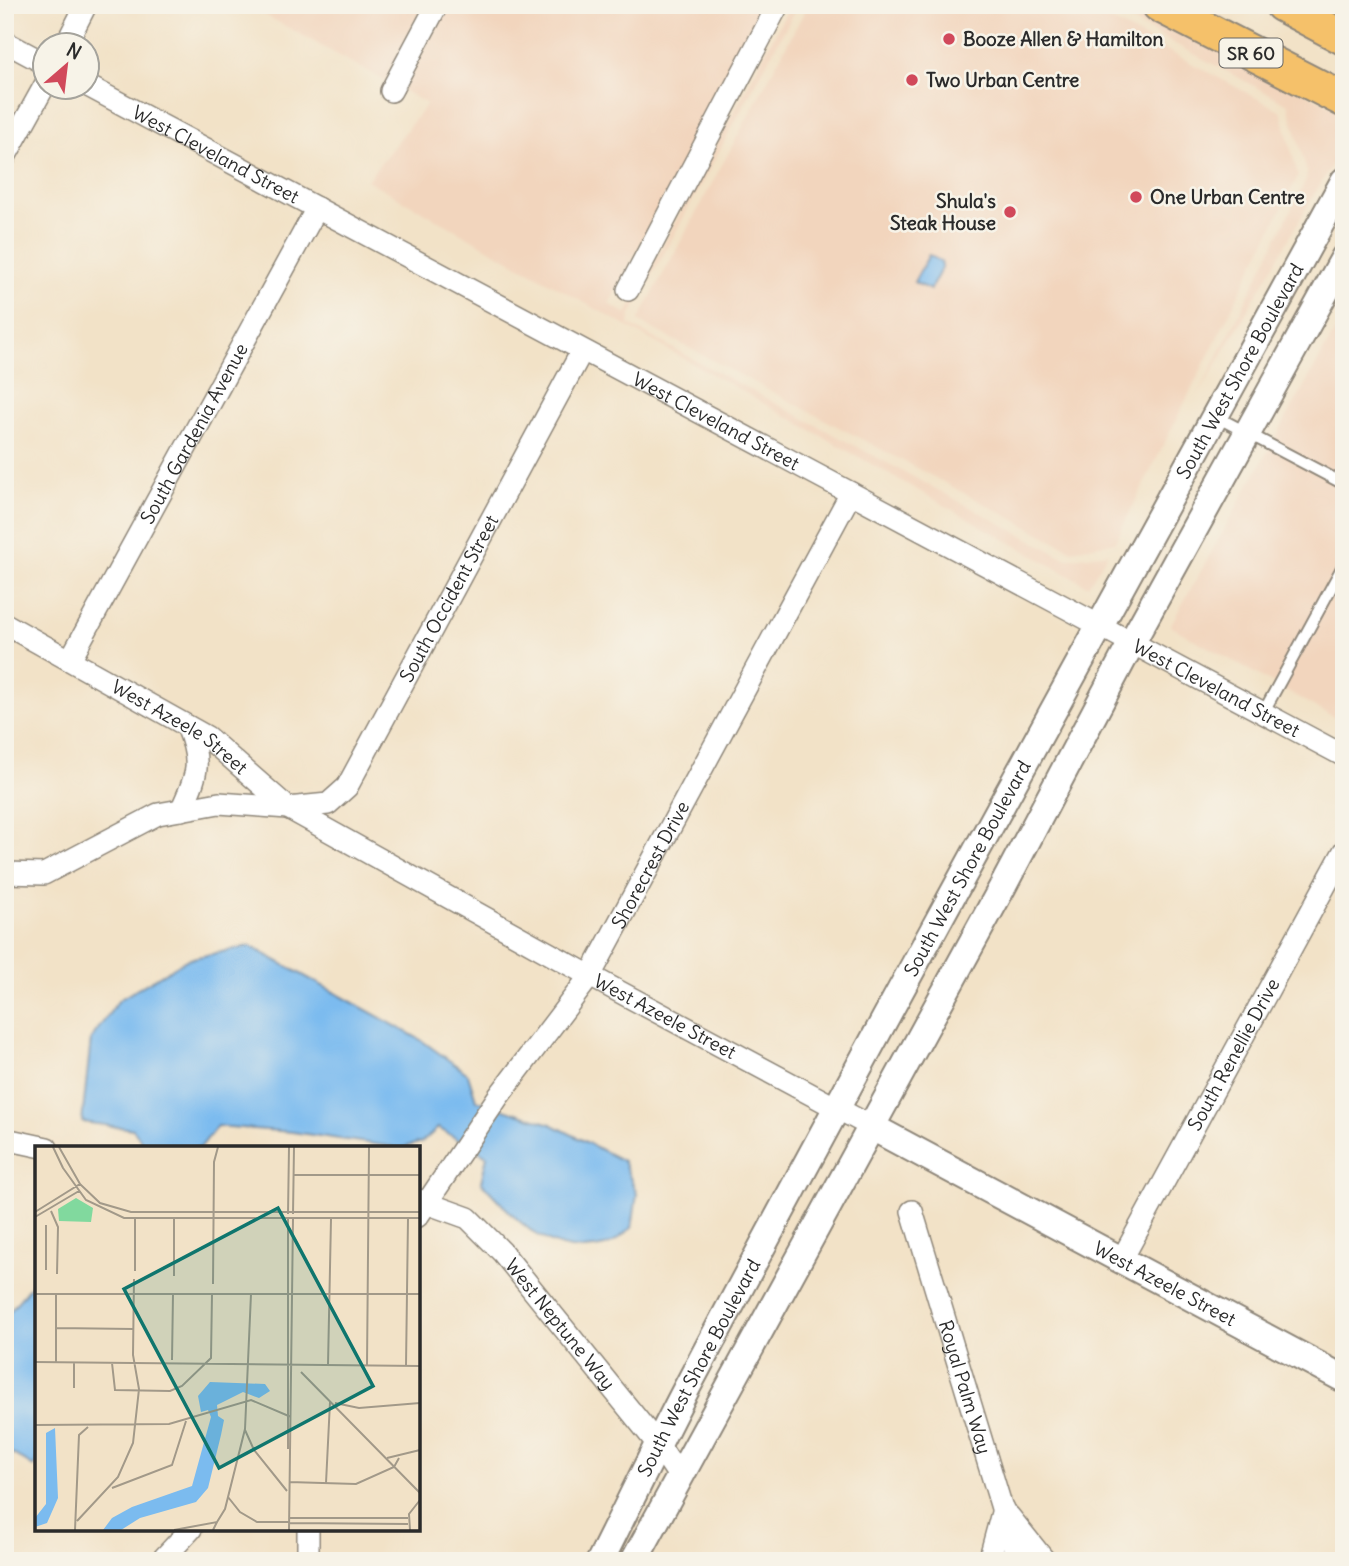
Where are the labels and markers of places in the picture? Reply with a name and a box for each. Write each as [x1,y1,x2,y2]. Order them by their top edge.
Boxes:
place label: Booze Allen & Hamilton [963,27,1163,51]
marker: Booze Allen & Hamilton [941,31,957,47]
place label: Two Urban Centre [926,68,1079,92]
marker: Two Urban Centre [904,72,920,88]
place label: One Urban Centre [1150,185,1305,209]
place label: Shula's Steak House [890,189,996,235]
marker: One Urban Centre [1128,189,1144,205]
marker: Shula's Steak House [1002,204,1018,220]

